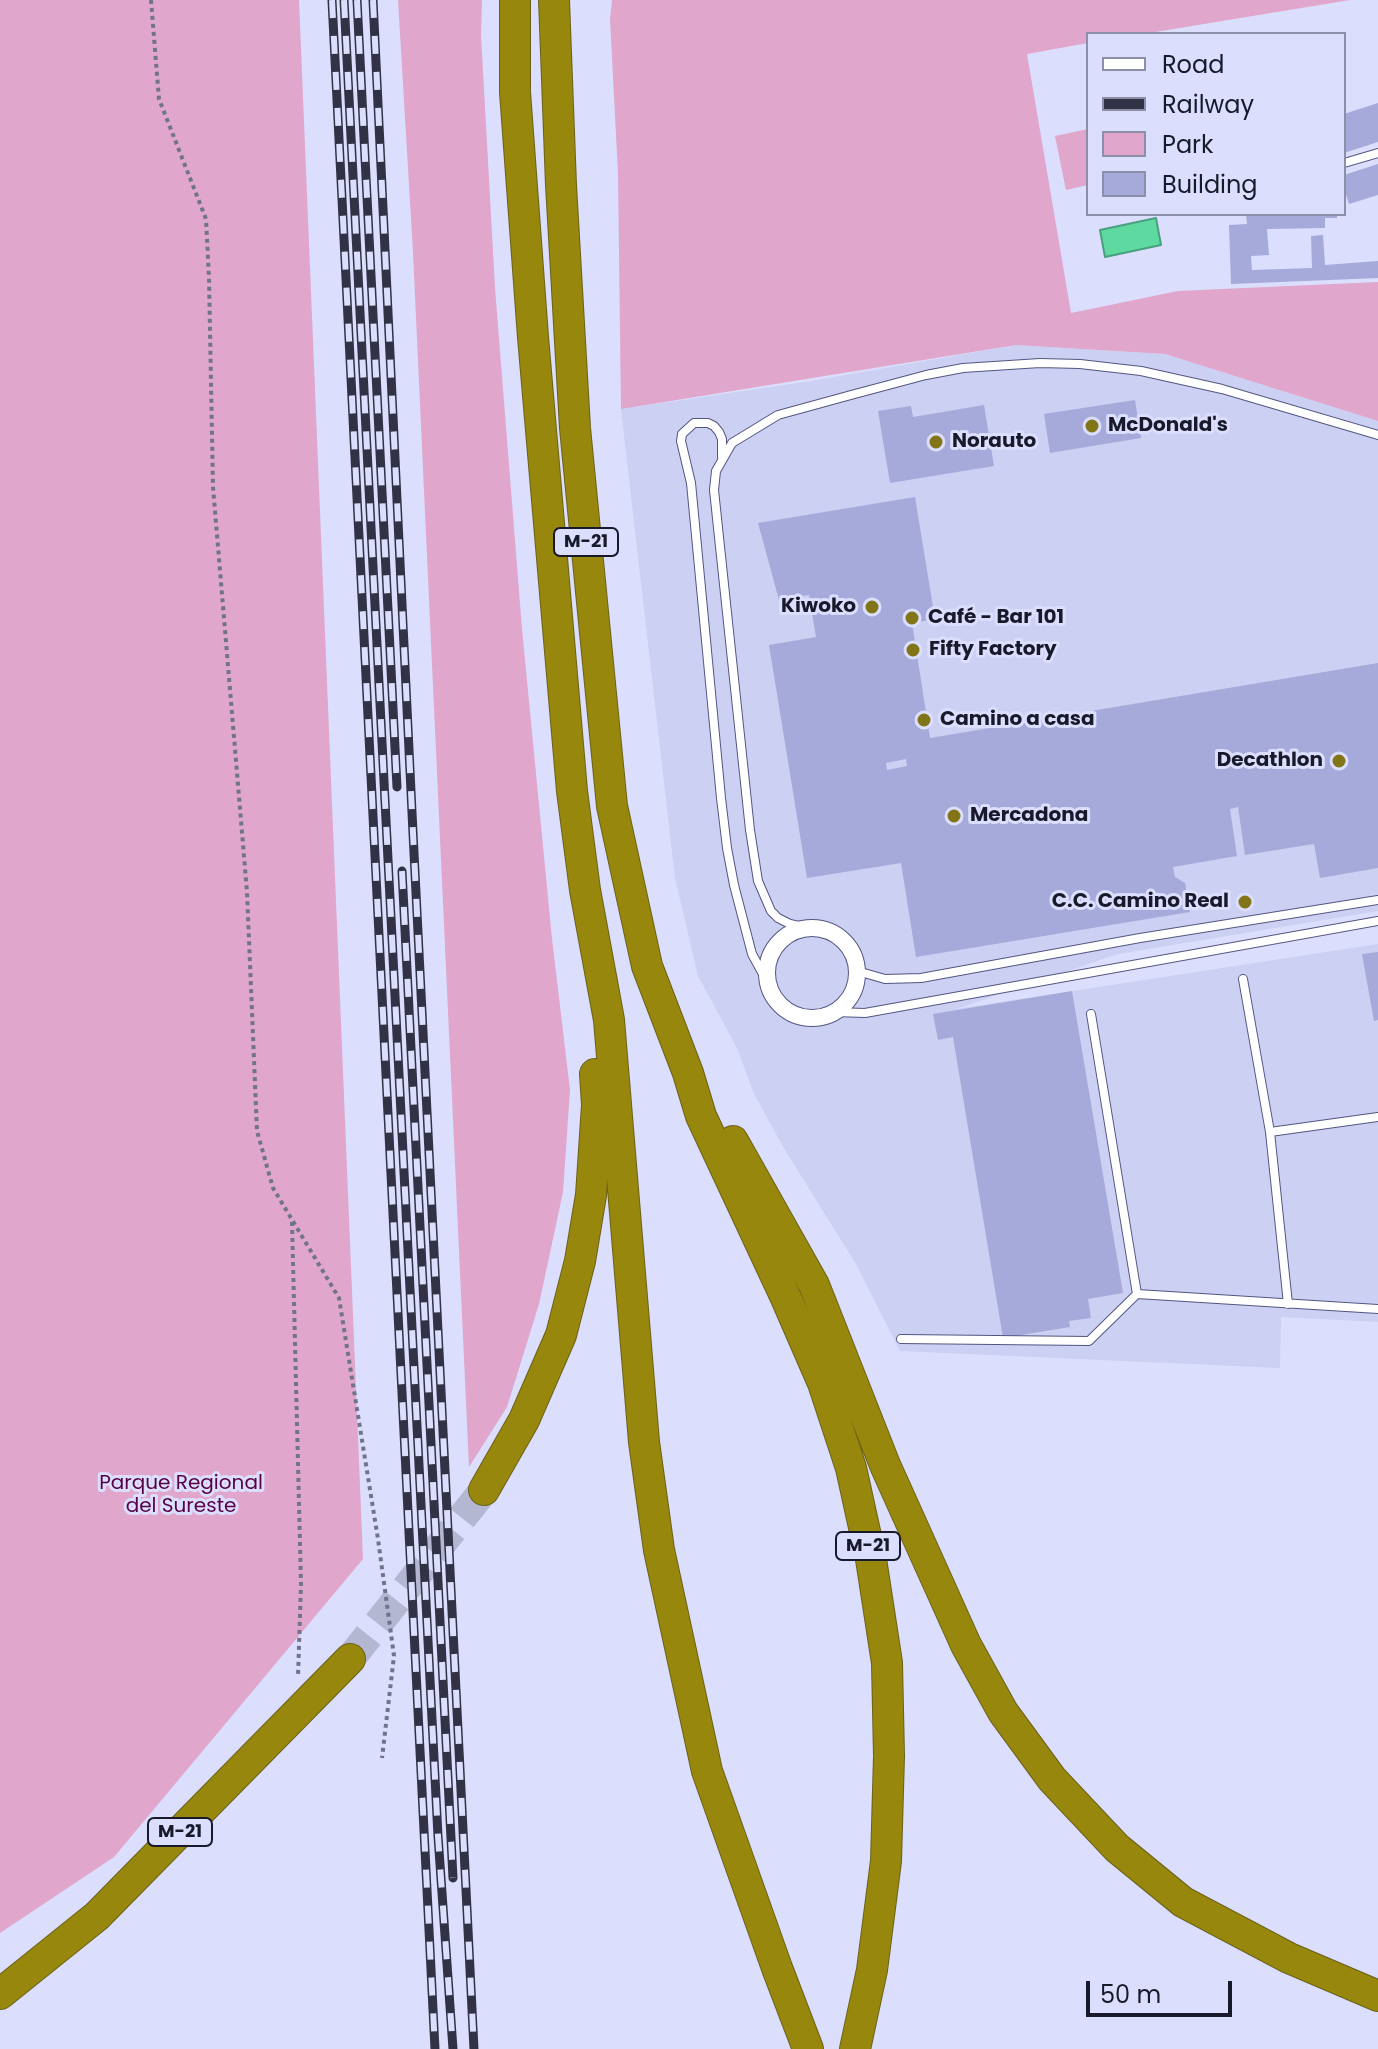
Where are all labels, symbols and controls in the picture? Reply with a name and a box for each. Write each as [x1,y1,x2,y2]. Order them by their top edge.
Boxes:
legend [1086,32,1346,216]
text: Road [1162,48,1224,81]
text: Railway [1162,88,1254,121]
text: Park [1162,128,1213,161]
text: Building [1162,168,1258,201]
place label: McDonald's [1108,414,1228,438]
marker: McDonald's [1083,417,1101,435]
place label: Norauto [952,430,1036,454]
marker: Norauto [927,433,945,451]
road number: M-21 [554,528,618,556]
place label: Kiwoko [781,595,856,619]
marker: Kiwoko [863,598,881,616]
place label: Café - Bar 101 [928,606,1064,630]
marker: Café - Bar 101 [903,609,921,627]
place label: Fifty Factory [929,638,1057,662]
marker: Fifty Factory [904,641,922,659]
place label: Camino a casa [940,708,1095,732]
marker: Camino a casa [915,711,933,729]
place label: Decathlon [1217,749,1323,773]
marker: Decathlon [1330,752,1348,770]
place label: Mercadona [970,804,1088,828]
marker: Mercadona [945,807,963,825]
place label: C.C. Camino Real [1052,890,1229,914]
marker: C.C. Camino Real [1236,893,1254,911]
park label: Parque Regional del Sureste [99,1472,263,1519]
road number: M-21 [836,1532,900,1560]
road number: M-21 [148,1818,212,1846]
scale bar [1090,1965,1236,2015]
text: 50 m [1100,1978,1161,2011]

